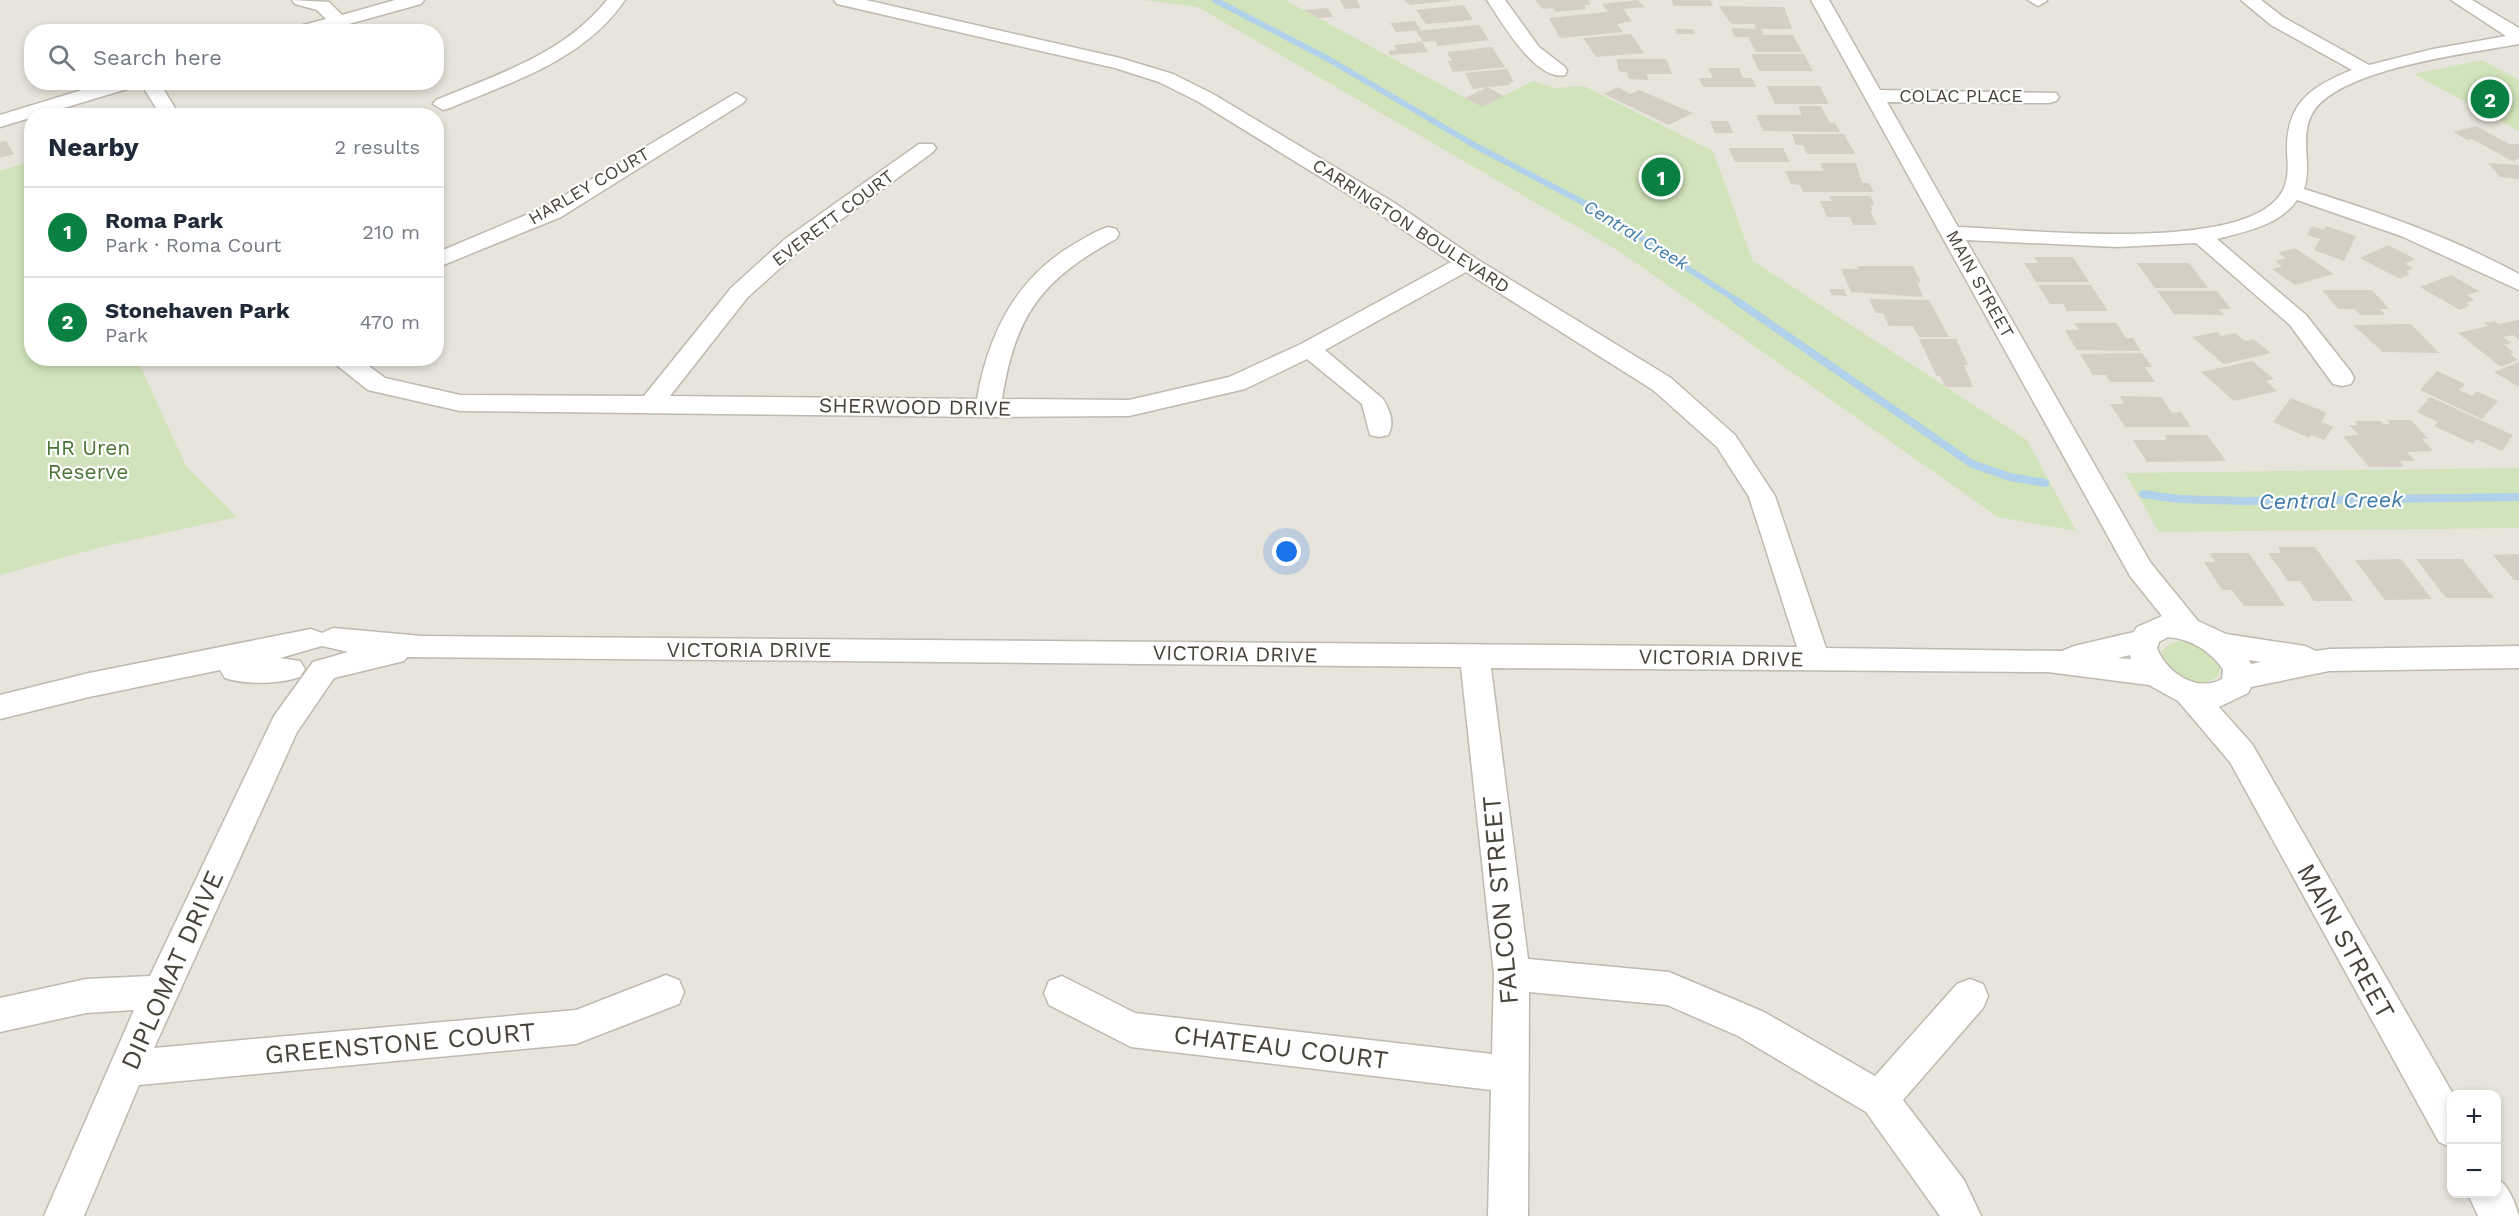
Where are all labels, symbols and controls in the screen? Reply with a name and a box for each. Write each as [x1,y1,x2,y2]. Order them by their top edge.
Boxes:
search box [24,24,444,90]
icon: search [45,41,78,74]
text: Search here [93,45,222,70]
pin: 2 [2470,76,2510,122]
street label: COLAC PLACE [1899,85,2023,106]
text: Nearby [48,132,139,162]
text: 2 results [335,135,420,159]
street label: HARLEY COURT [525,142,653,229]
street label: CARRINGTON BOULEVARD [1309,154,1514,297]
pin: 1 [1642,154,1680,200]
street label: EVERETT COURT [768,165,898,270]
water label: Central Creek [1580,195,1693,275]
text: Roma Park [105,208,223,233]
text: 1 [63,220,72,244]
text: 210 m [362,220,420,244]
street label: MAIN STREET [1942,226,2019,341]
text: Park · Roma Court [105,233,281,257]
text: Stonehaven Park [105,298,290,323]
text: 2 [62,310,73,334]
text: 470 m [360,310,420,334]
text: Park [105,323,148,347]
street label: SHERWOOD DRIVE [819,392,1011,421]
park label: HR Uren Reserve [46,435,130,484]
water label: Central Creek [2259,487,2404,514]
your location [1272,537,1301,566]
street label: VICTORIA DRIVE [667,637,831,662]
street label: VICTORIA DRIVE [1152,640,1318,667]
street label: VICTORIA DRIVE [1638,644,1804,671]
street label: FALCON STREET [1476,795,1524,1005]
street label: MAIN STREET [2291,858,2401,1024]
street label: DIPLOMAT DRIVE [115,866,229,1074]
street label: GREENSTONE COURT [263,1016,537,1070]
street label: CHATEAU COURT [1172,1019,1390,1075]
map controls [2447,1090,2501,1198]
button: + [2447,1090,2501,1144]
button: − [2447,1144,2501,1198]

